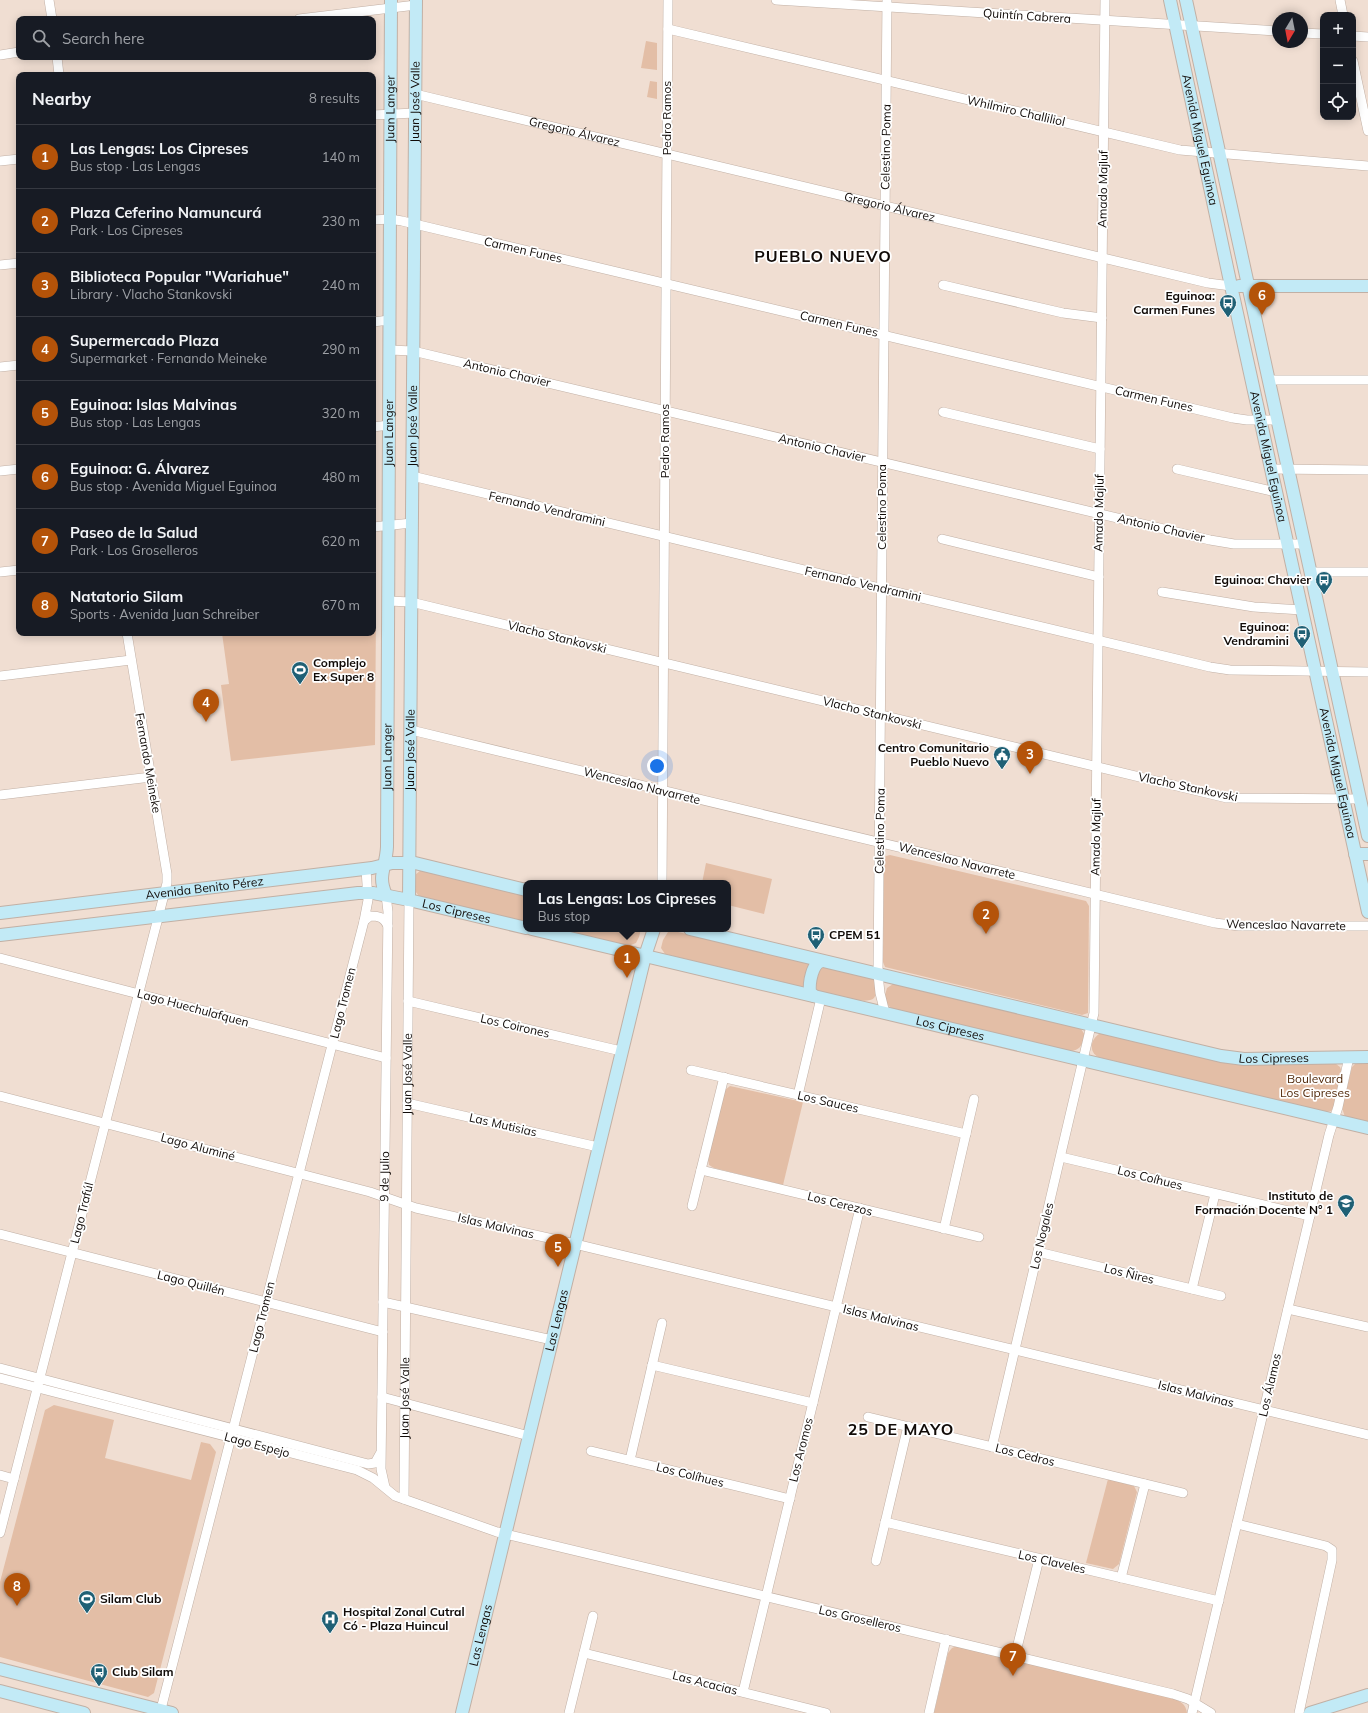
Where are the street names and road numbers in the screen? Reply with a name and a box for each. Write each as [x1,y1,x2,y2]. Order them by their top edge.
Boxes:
street label: Quintín Cabrera [983,5,1071,26]
street label: Juan José Valle [407,61,423,143]
street label: Avenida Miguel Eguinoa [1179,73,1222,207]
street label: Juan Langer [382,75,398,143]
street label: Pedro Ramos [659,81,674,155]
street label: Whilmiro Challiliol [966,92,1067,129]
street label: Celestino Poma [877,104,894,190]
street label: Gregorio Álvarez [528,113,622,150]
street label: Amado Majluf [1094,149,1111,228]
street label: Gregorio Álvarez [843,189,937,225]
street label: Carmen Funes [483,233,564,266]
street label: Carmen Funes [799,307,880,340]
street label: Antonio Chavier [462,355,553,390]
street label: Carmen Funes [1114,382,1195,415]
street label: Juan José Valle [404,385,420,467]
street label: Avenida Miguel Eguinoa [1247,389,1290,523]
street label: Juan Langer [381,399,396,467]
street label: Pedro Ramos [657,404,672,478]
street label: Antonio Chavier [777,430,868,465]
street label: Celestino Poma [874,464,889,550]
street label: Amado Majluf [1090,473,1107,552]
street label: Fernando Vendramini [487,488,607,529]
street label: Antonio Chavier [1116,510,1207,545]
street label: Fernando Vendramini [803,563,923,604]
street label: Vlacho Stankovski [506,617,608,656]
street label: Vlacho Stankovski [821,693,923,732]
street label: Avenida Miguel Eguinoa [1316,706,1360,840]
street label: Juan José Valle [402,709,417,791]
street label: Fernando Meineke [132,712,165,814]
street label: Juan Langer [379,723,395,791]
street label: Wenceslao Navarrete [582,764,702,807]
street label: Vlacho Stankovski [1137,769,1239,804]
street label: Celestino Poma [871,788,888,874]
street label: Amado Majluf [1087,797,1104,876]
street label: Wenceslao Navarrete [897,839,1017,882]
street label: Avenida Benito Pérez [145,873,264,902]
street label: Los Cipreses [421,895,492,926]
street label: Wenceslao Navarrete [1226,916,1346,933]
street label: Lago Tromen [326,966,359,1040]
street label: Lago Huechulafquen [136,985,251,1030]
street label: Los Coirones [479,1010,551,1041]
street label: Los Cipreses [915,1013,986,1043]
street label: Juan José Valle [399,1033,415,1115]
street label: Los Cipreses [1238,1050,1309,1066]
street label: Los Sauces [796,1087,860,1116]
street label: Las Mutisias [468,1109,538,1140]
street label: Lago Aluminé [159,1129,237,1164]
street label: 9 de Julio [376,1151,392,1202]
street label: Los Coíhues [1116,1162,1184,1193]
street label: Lago Trafúl [67,1181,96,1245]
street label: Los Cerezos [806,1188,874,1219]
street label: Los Nogales [1027,1201,1056,1271]
street label: Islas Malvinas [456,1209,536,1242]
street label: Los Ñires [1103,1260,1156,1287]
street label: Lago Quillén [156,1267,227,1298]
street label: Lago Tromen [245,1280,278,1354]
street label: Las Lengas [542,1288,571,1353]
street label: Islas Malvinas [841,1301,921,1334]
street label: Los Álamos [1255,1352,1284,1418]
street label: Juan José Valle [397,1357,412,1439]
street label: Islas Malvinas [1156,1377,1236,1410]
street label: Los Aromos [785,1416,816,1484]
street label: Lago Espejo [223,1429,292,1461]
street label: Los Cedros [994,1440,1057,1469]
street label: Los Colíhues [655,1459,726,1490]
street label: Los Claveles [1017,1546,1087,1577]
street label: Los Groselleros [817,1602,903,1635]
street label: Las Lengas [466,1603,495,1668]
street label: Las Acacias [671,1667,739,1698]

